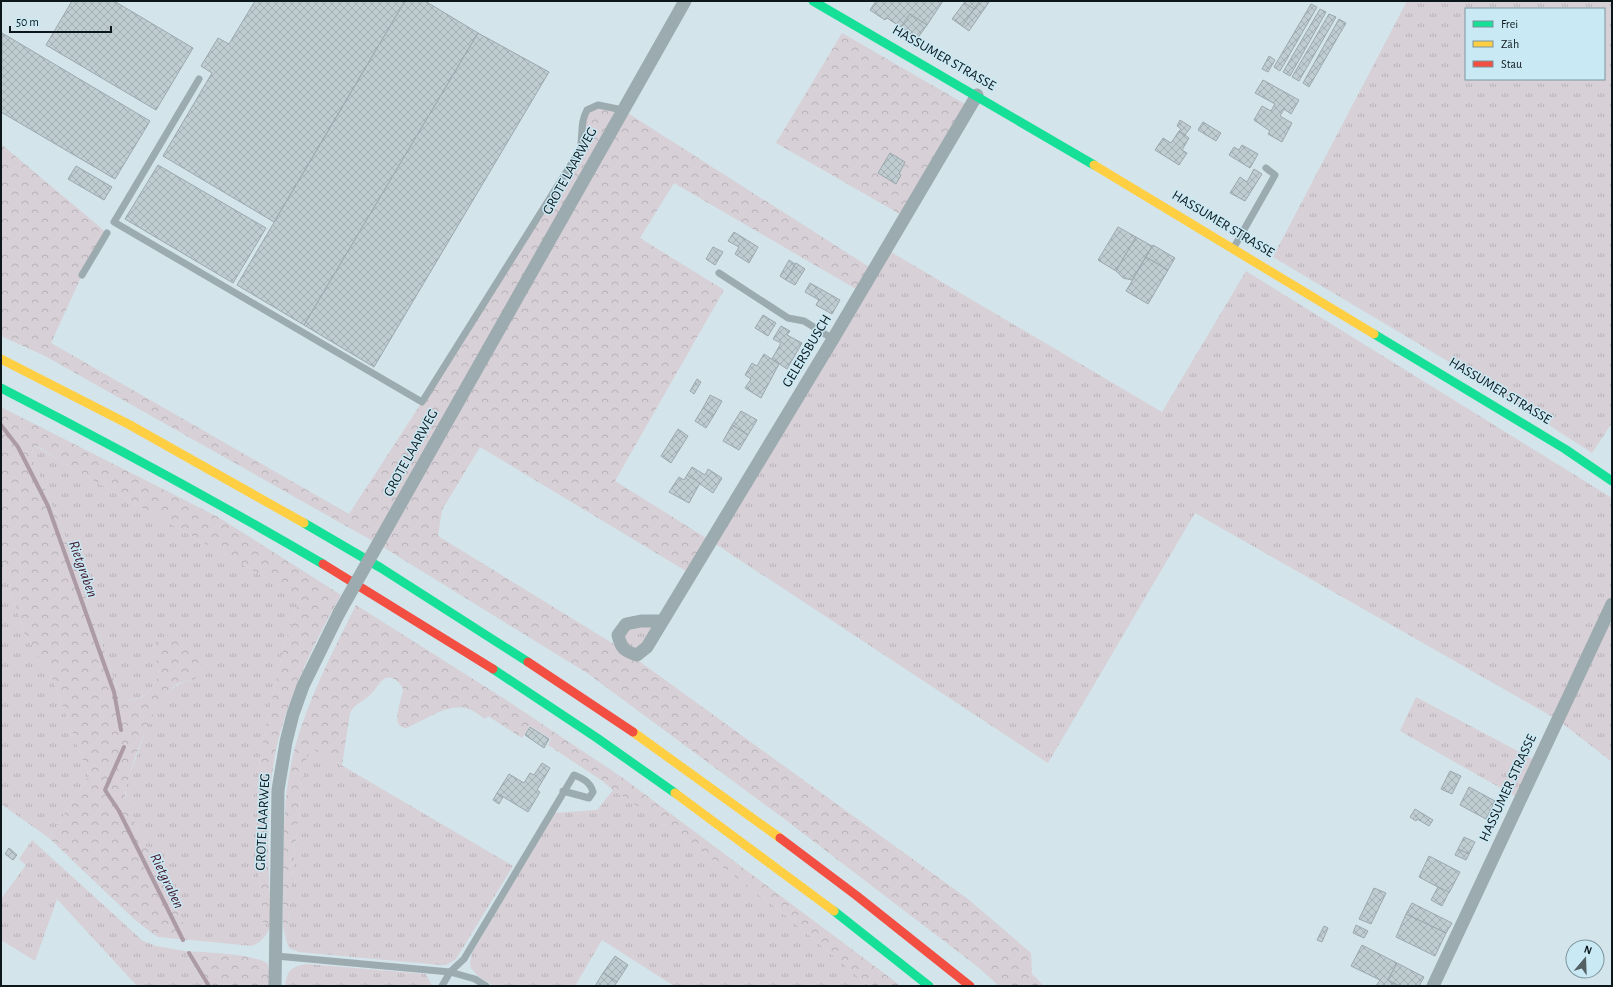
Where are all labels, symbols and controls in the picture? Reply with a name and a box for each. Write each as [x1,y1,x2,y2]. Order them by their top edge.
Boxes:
scale bar [10,8,111,34]
legend [1465,8,1605,80]
text: 50 m [16,16,39,28]
text: Frei [1501,18,1518,30]
street label: HASSUMER STRASSE [890,23,998,93]
text: Zäh [1501,38,1519,50]
text: Stau [1501,58,1522,70]
street label: GROTE LAARWEG [540,125,600,217]
street label: HASSUMER STRASSE [1169,188,1277,260]
street label: GELERSBUSCH [780,312,834,390]
street label: HASSUMER STRASSE [1446,355,1554,427]
street label: GROTE LAARWEG [381,407,441,499]
water label: Rietgraben [66,539,100,599]
street label: HASSUMER STRASSE [1477,732,1539,844]
street label: GROTE LAARWEG [253,773,273,871]
water label: Rietgraben [147,851,187,911]
north arrow [1565,939,1605,979]
text: N [1583,944,1594,956]

